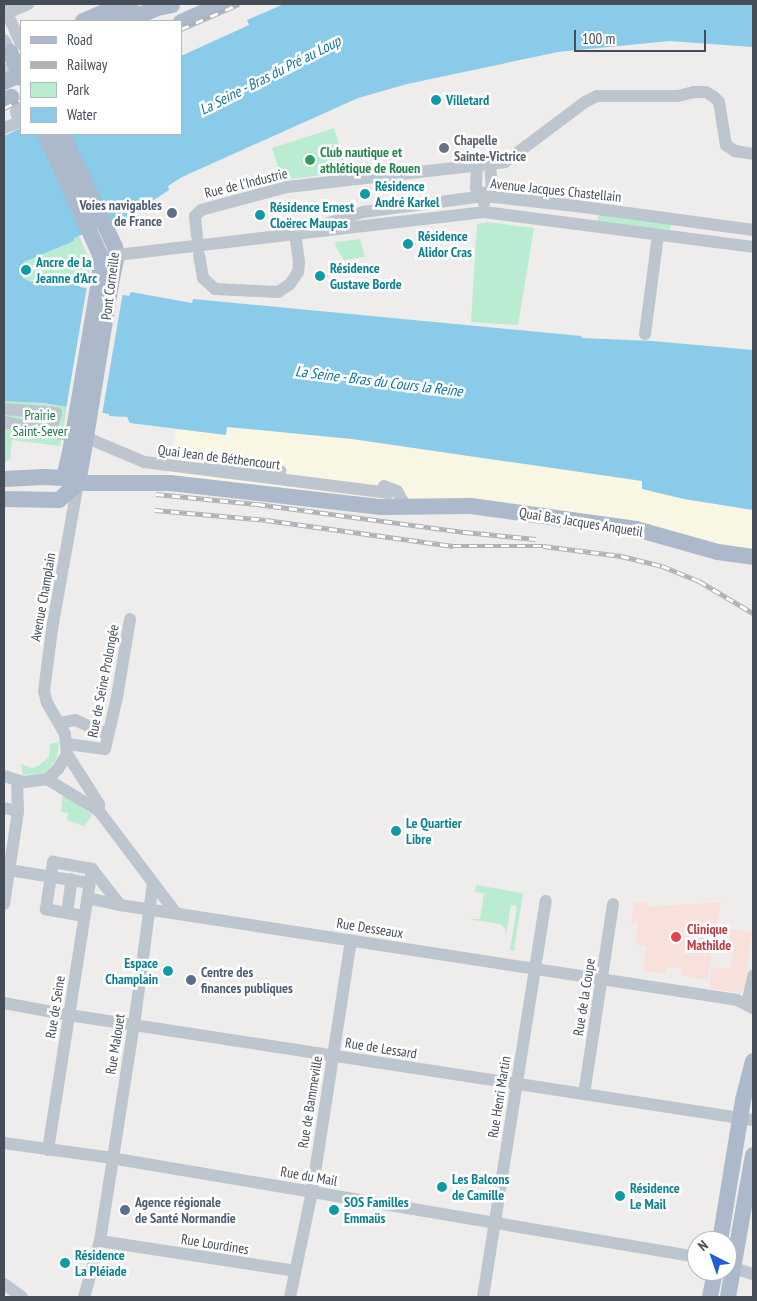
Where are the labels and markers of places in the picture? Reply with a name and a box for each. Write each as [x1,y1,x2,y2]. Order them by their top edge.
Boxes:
place label: Villetard [446,92,489,108]
marker: Villetard [430,94,442,106]
place label: Chapelle Sainte-Victrice [454,132,526,164]
marker: Chapelle Sainte-Victrice [438,142,450,154]
place label: Club nautique et athlétique de Rouen [320,144,420,176]
marker: Club nautique et athlétique de Rouen [304,154,316,166]
place label: Résidence André Karkel [375,178,439,210]
marker: Résidence André Karkel [359,188,371,200]
place label: Voies navigables de France [79,197,162,230]
place label: Résidence Ernest Cloërec Maupas [270,199,354,232]
marker: Voies navigables de France [166,207,178,219]
marker: Résidence Ernest Cloërec Maupas [254,209,266,221]
place label: Résidence Alidor Cras [418,228,472,260]
marker: Résidence Alidor Cras [402,238,414,250]
place label: Ancre de la Jeanne d'Arc [36,254,97,286]
place label: Résidence Gustave Borde [330,260,402,292]
marker: Ancre de la Jeanne d'Arc [20,264,32,276]
marker: Résidence Gustave Borde [314,270,326,282]
place label: Le Quartier Libre [406,815,462,848]
marker: Le Quartier Libre [390,825,402,837]
place label: Clinique Mathilde [687,921,731,954]
marker: Clinique Mathilde [669,930,683,944]
place label: Espace Champlain [105,955,158,988]
place label: Centre des finances publiques [201,964,293,996]
marker: Espace Champlain [162,965,174,977]
marker: Centre des finances publiques [185,974,197,986]
place label: Les Balcons de Camille [452,1171,510,1204]
place label: Résidence Le Mail [630,1180,680,1212]
marker: Les Balcons de Camille [436,1181,448,1193]
marker: Résidence Le Mail [614,1190,626,1202]
place label: Agence régionale de Santé Normandie [135,1194,236,1226]
place label: SOS Familles Emmaüs [344,1194,409,1226]
marker: Agence régionale de Santé Normandie [119,1204,131,1216]
marker: SOS Familles Emmaüs [328,1204,340,1216]
place label: Résidence La Pléiade [75,1247,127,1280]
marker: Résidence La Pléiade [59,1257,71,1269]

